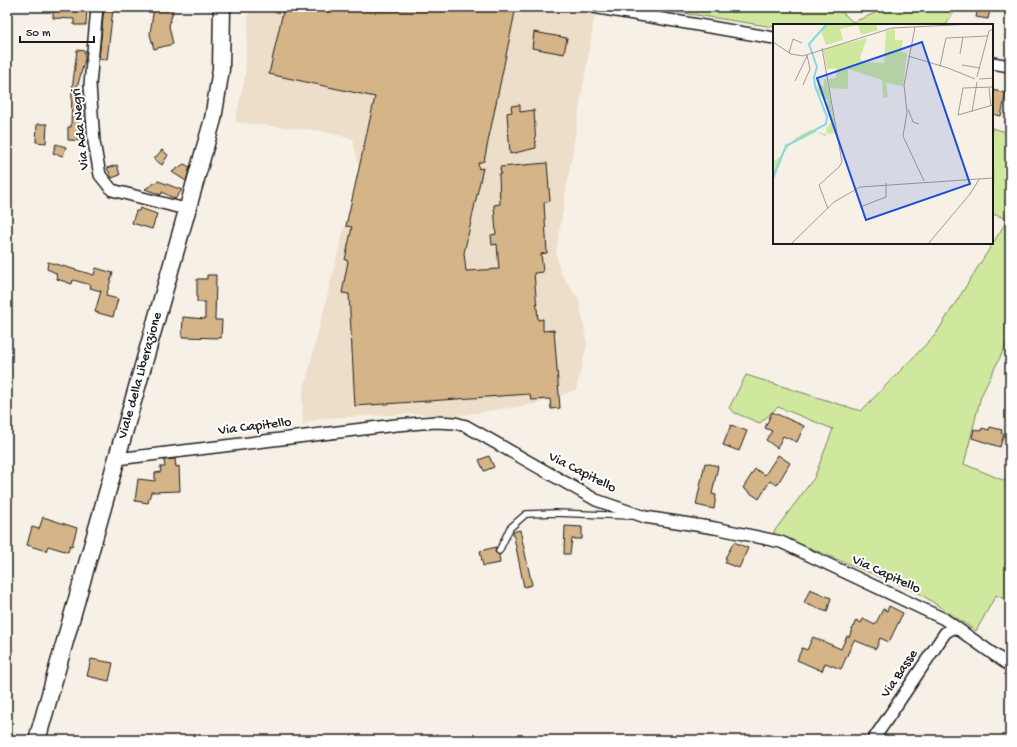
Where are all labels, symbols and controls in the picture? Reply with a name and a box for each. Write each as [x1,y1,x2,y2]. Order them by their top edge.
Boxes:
scale bar [20,18,94,44]
inset map [773,24,993,244]
text: 50 m [26,27,51,41]
street label: Via Ada Negri [68,87,94,172]
street label: Viale della Liberazione [114,309,167,442]
street label: Via Capitello [216,414,293,440]
street label: Via Capitello [544,448,619,497]
street label: Via Capitello [848,551,923,598]
street label: Via Basse [877,646,923,702]

